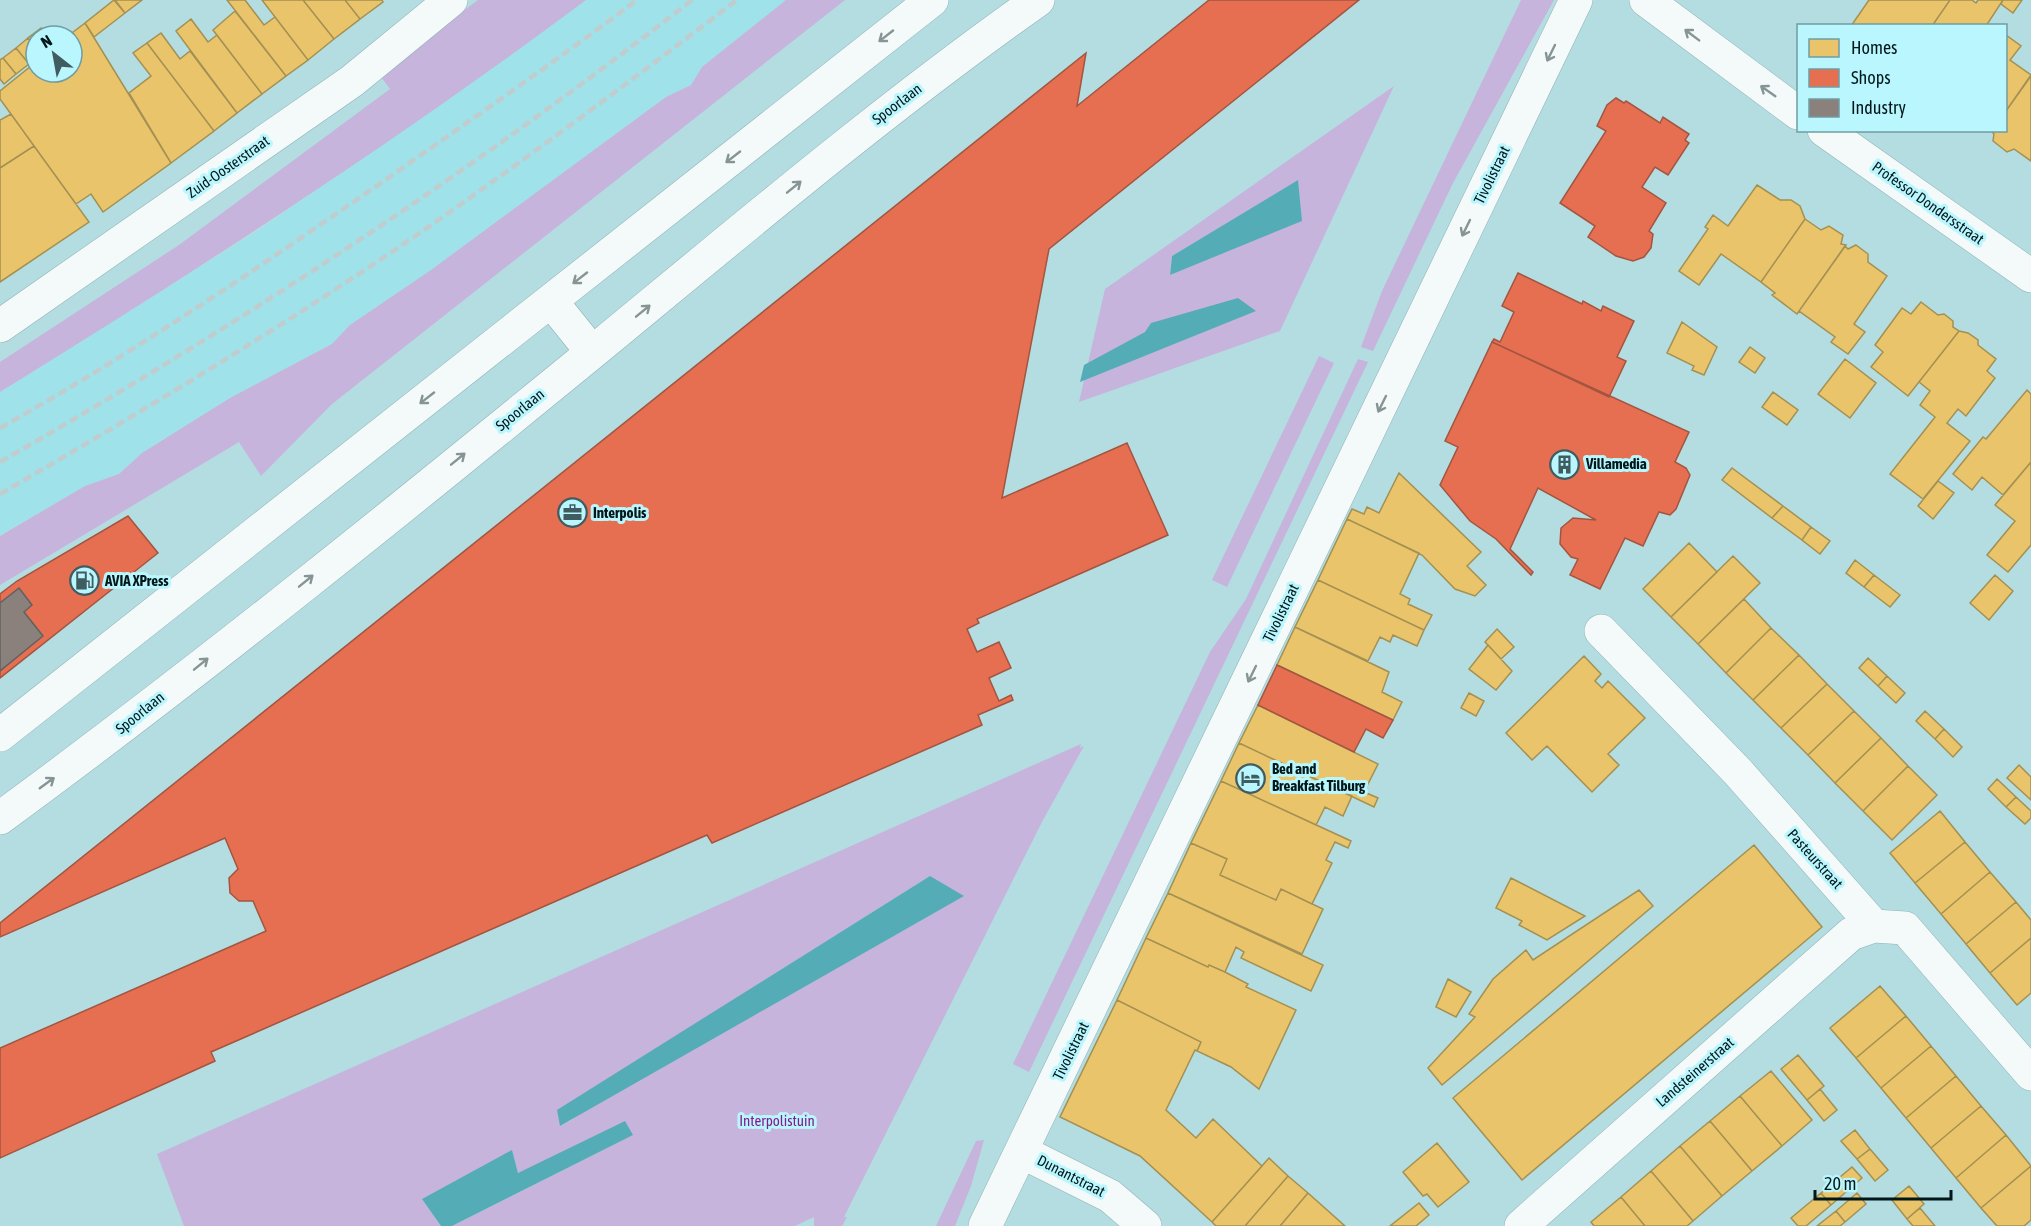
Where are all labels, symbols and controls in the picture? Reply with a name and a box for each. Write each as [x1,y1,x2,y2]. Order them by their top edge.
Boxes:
north arrow [24,24,84,84]
legend [1797,24,2007,132]
one-way arrow [1684,28,1700,41]
one-way arrow [878,30,894,43]
text: N [38,31,55,51]
text: Homes [1851,37,1897,58]
one-way arrow [1544,43,1556,61]
text: Shops [1851,67,1891,88]
street label: Spoorlaan [869,80,925,128]
one-way arrow [1760,85,1776,97]
text: Industry [1851,97,1906,118]
street label: Zuid-Oosterstraat [183,132,272,201]
street label: Tivolistraat [1470,143,1513,206]
one-way arrow [725,150,741,163]
street label: Professor Dondersstraat [1869,158,1987,247]
one-way arrow [786,181,802,194]
one-way arrow [1460,219,1472,237]
one-way arrow [572,271,588,284]
one-way arrow [635,304,651,317]
street label: Spoorlaan [492,385,547,434]
one-way arrow [419,392,435,405]
one-way arrow [1375,395,1387,413]
building icon: Villamedia [1549,448,1581,480]
one-way arrow [450,453,466,466]
place label: Villamedia [1585,455,1647,472]
office icon: Interpolis [556,497,588,529]
place label: Interpolis [593,504,647,521]
fuel station icon: AVIA XPress [68,565,100,597]
place label: AVIA XPress [104,572,169,589]
one-way arrow [298,574,314,587]
street label: Tivolistraat [1259,581,1302,644]
one-way arrow [193,658,209,671]
one-way arrow [1245,665,1257,683]
street label: Spoorlaan [112,688,167,737]
place label: Bed and Breakfast Tilburg [1272,760,1366,794]
hotel icon: Bed and Breakfast Tilburg [1235,762,1267,794]
one-way arrow [39,777,55,790]
street label: Pasteurstraat [1784,825,1846,892]
street label: Tivolistraat [1049,1019,1092,1082]
street label: Landsteinerstraat [1652,1033,1737,1110]
park label: Interpolistuin [739,1112,815,1129]
street label: Dunantstraat [1035,1151,1108,1200]
scale bar [1815,1163,1952,1201]
text: 20 m [1824,1173,1856,1194]

